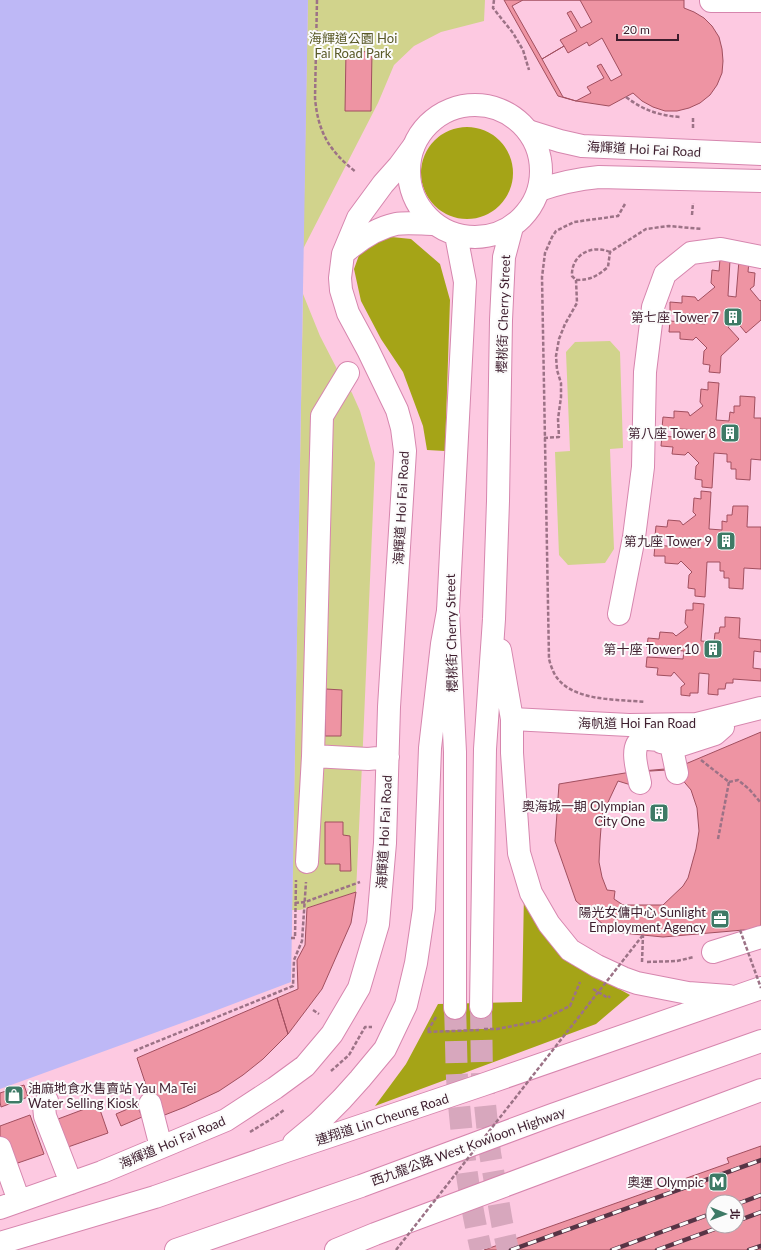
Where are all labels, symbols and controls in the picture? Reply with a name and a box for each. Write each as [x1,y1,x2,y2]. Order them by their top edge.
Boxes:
scale bar [617,16,678,42]
text: 20 m [623,22,650,37]
park label: 海輝道公園 Hoi Fai Road Park [309,30,397,61]
street label: 海輝道 Hoi Fai Road [587,138,701,160]
street label: 櫻桃街 Cherry Street [493,254,513,374]
building icon: 第七座 Tower 7 [722,306,744,328]
place label: 第七座 Tower 7 [631,309,719,325]
building icon: 第八座 Tower 8 [719,422,741,444]
place label: 第八座 Tower 8 [628,425,716,441]
street label: 海輝道 Hoi Fai Road [390,451,412,565]
building icon: 第九座 Tower 9 [715,530,737,552]
place label: 第九座 Tower 9 [624,533,712,549]
street label: 櫻桃街 Cherry Street [442,573,460,692]
building icon: 第十座 Tower 10 [702,638,724,660]
place label: 第十座 Tower 10 [603,641,699,657]
street label: 海帆道 Hoi Fan Road [578,715,696,731]
street label: 海輝道 Hoi Fai Road [373,775,395,889]
place label: 奧海城一期 Olympian City One [522,798,645,829]
building icon: 奧海城一期 Olympian City One [648,802,670,824]
place label: 陽光女傭中心 Sunlight Employment Agency [578,904,706,935]
office icon: 陽光女傭中心 Sunlight Employment Agency [709,908,731,930]
place label: 油麻地食水售賣站 Yau Ma Tei Water Selling Kiosk [28,1080,196,1111]
shop icon: 油麻地食水售賣站 Yau Ma Tei Water Selling Kiosk [3,1084,25,1106]
street label: 連翔道 Lin Cheung Road [313,1090,451,1148]
street label: 西九龍公路 West Kowloon Highway [369,1103,568,1189]
street label: 海輝道 Hoi Fai Road [116,1112,228,1172]
metro station icon: 奧運 Olympic [707,1171,729,1193]
place label: 奧運 Olympic [627,1174,704,1190]
north arrow [705,1194,745,1234]
text: 北 [729,1209,742,1220]

